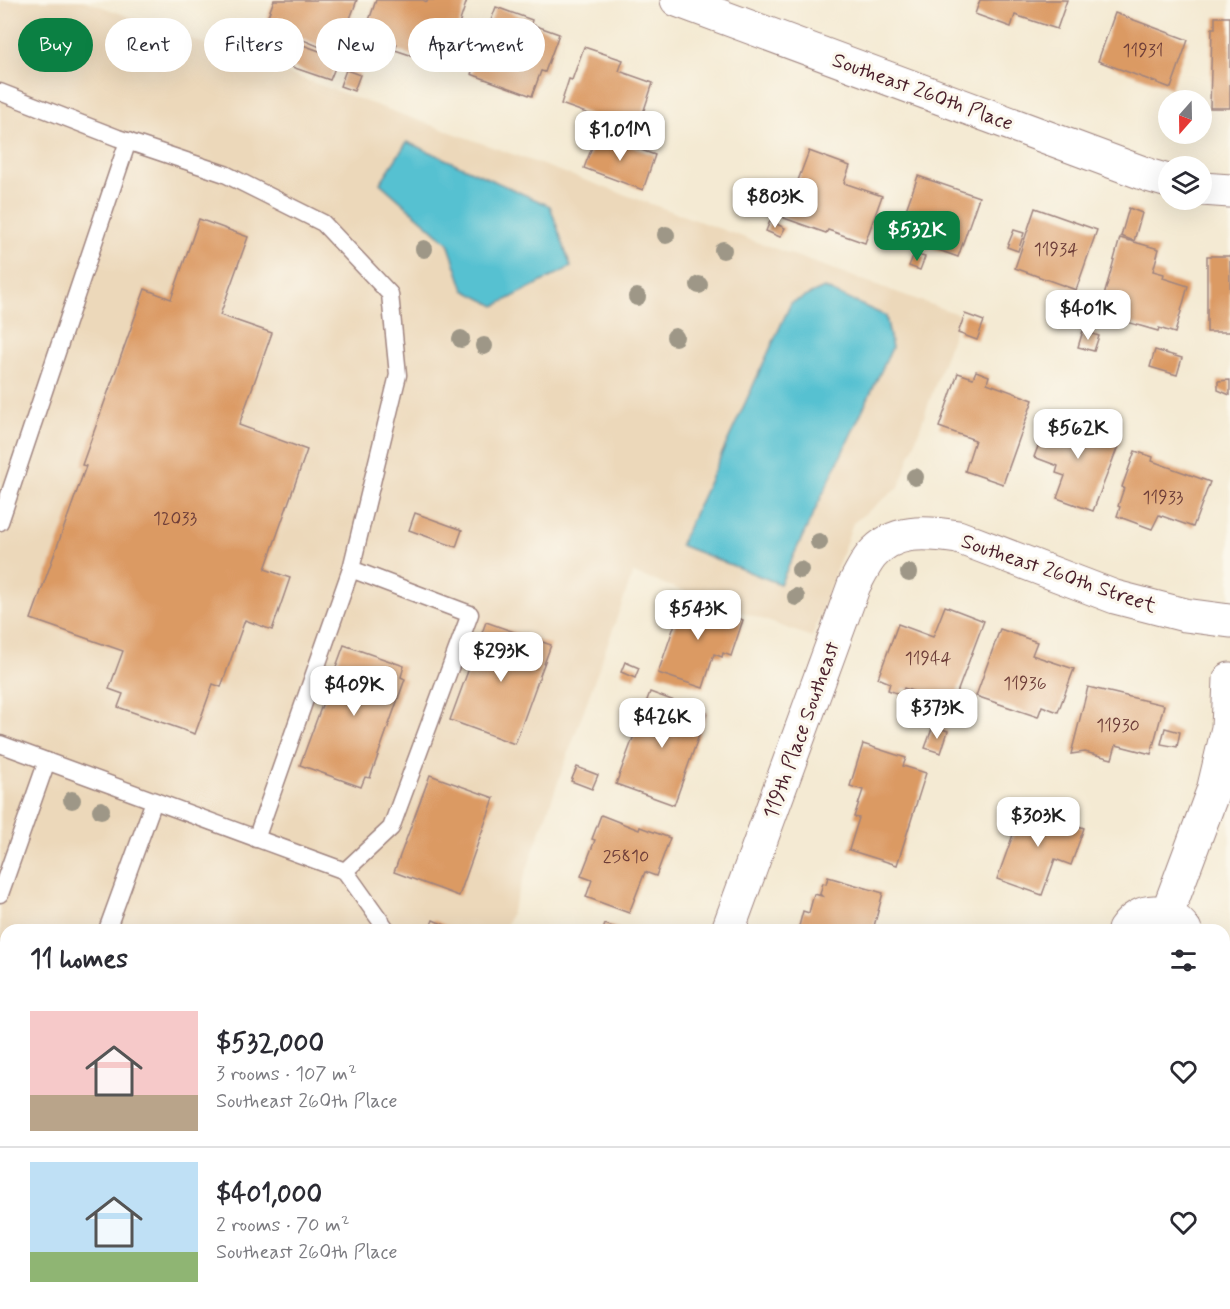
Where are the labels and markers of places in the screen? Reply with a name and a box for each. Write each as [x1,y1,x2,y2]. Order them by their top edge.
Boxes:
pin: $1.01M [571,111,669,162]
pin: $803K [733,178,817,229]
pin: $532K [875,211,959,262]
pin: $401K [1046,290,1130,341]
pin: $562K [1036,409,1120,460]
pin: $543K [656,590,740,641]
pin: $293K [459,632,543,683]
pin: $409K [312,666,396,717]
pin: $373K [895,689,979,740]
pin: $426K [620,698,704,749]
pin: $303K [996,797,1080,848]

